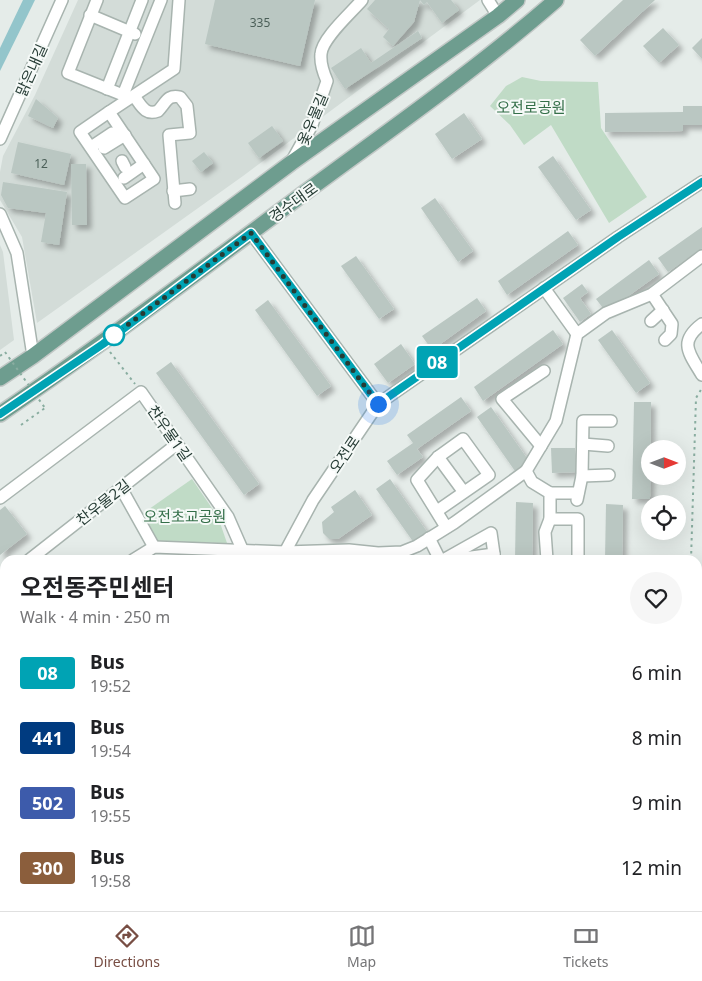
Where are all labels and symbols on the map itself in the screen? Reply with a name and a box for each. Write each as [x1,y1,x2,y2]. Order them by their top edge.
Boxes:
house number: 335 [250,14,270,31]
street label: 맑은내길 [11,41,51,99]
street label: 옻우물길 [292,90,332,148]
park label: 오전로공원 [496,97,566,117]
house number: 12 [34,155,48,172]
street label: 경수대로 [265,178,321,226]
unlabelled marker [103,324,125,346]
line badge: 08 [414,346,460,378]
your location [366,392,391,417]
street label: 찬우물1길 [144,401,196,465]
street label: 오전로 [324,431,364,477]
north arrow [641,440,686,485]
street label: 찬우물2길 [72,474,134,530]
park label: 오전초교공원 [144,506,226,526]

